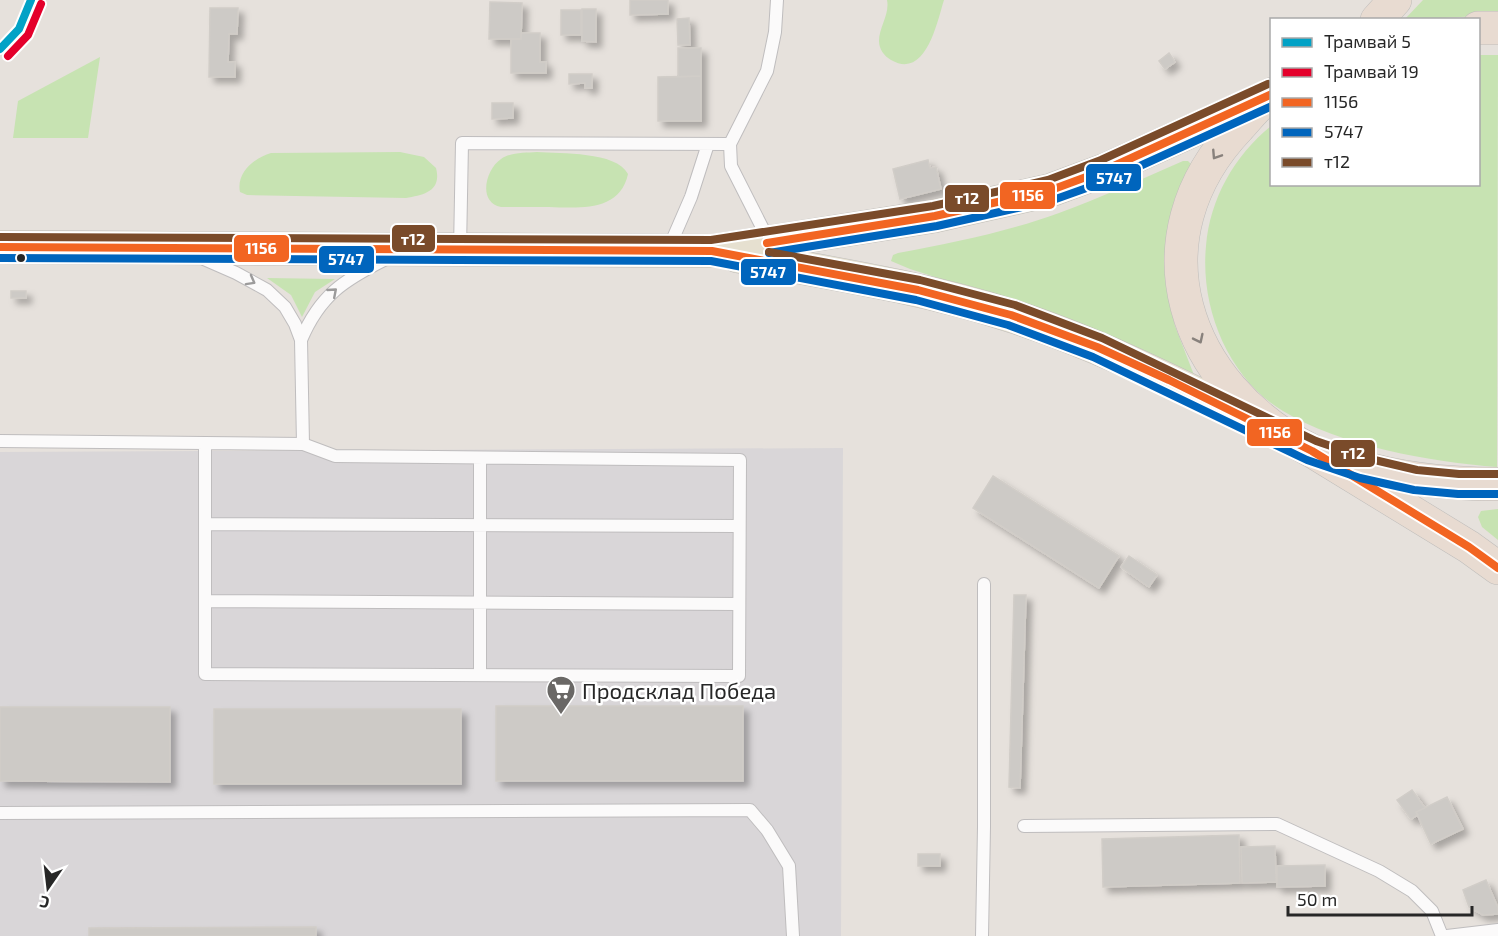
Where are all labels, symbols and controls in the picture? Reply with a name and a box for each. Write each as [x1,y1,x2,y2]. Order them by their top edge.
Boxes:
legend [1270,18,1480,186]
text: Трамвай 5 [1324,30,1411,52]
text: Трамвай 19 [1324,60,1419,82]
text: 1156 [1324,90,1358,112]
text: 5747 [1324,120,1363,142]
one-way arrow [1212,148,1223,159]
text: т12 [1324,150,1350,172]
line badge: 5747 [1085,163,1142,192]
text: 5747 [1096,168,1133,187]
line badge: 1156 [999,181,1056,210]
line badge: т12 [944,184,990,213]
text: 1156 [1012,185,1044,204]
text: т12 [955,188,979,207]
line badge: т12 [391,224,436,253]
text: т12 [401,229,425,248]
line badge: 1156 [233,234,290,263]
text: 1156 [245,238,277,257]
line badge: 5747 [318,245,375,274]
text: 5747 [328,249,365,268]
unlabelled marker [15,252,27,264]
line badge: 5747 [740,258,797,286]
text: 5747 [750,262,787,281]
one-way arrow [245,274,256,285]
one-way arrow [326,288,337,299]
one-way arrow [1192,333,1203,344]
line badge: 1156 [1246,418,1303,447]
text: 1156 [1259,422,1291,441]
line badge: т12 [1330,439,1376,468]
text: т12 [1341,443,1365,462]
supermarket icon: Продсклад Победа [545,674,577,716]
place label: Продсклад Победа [582,677,776,703]
north arrow [18,858,78,918]
scale bar [1288,879,1472,917]
text: 50 m [1297,888,1337,910]
text: С [37,893,51,913]

